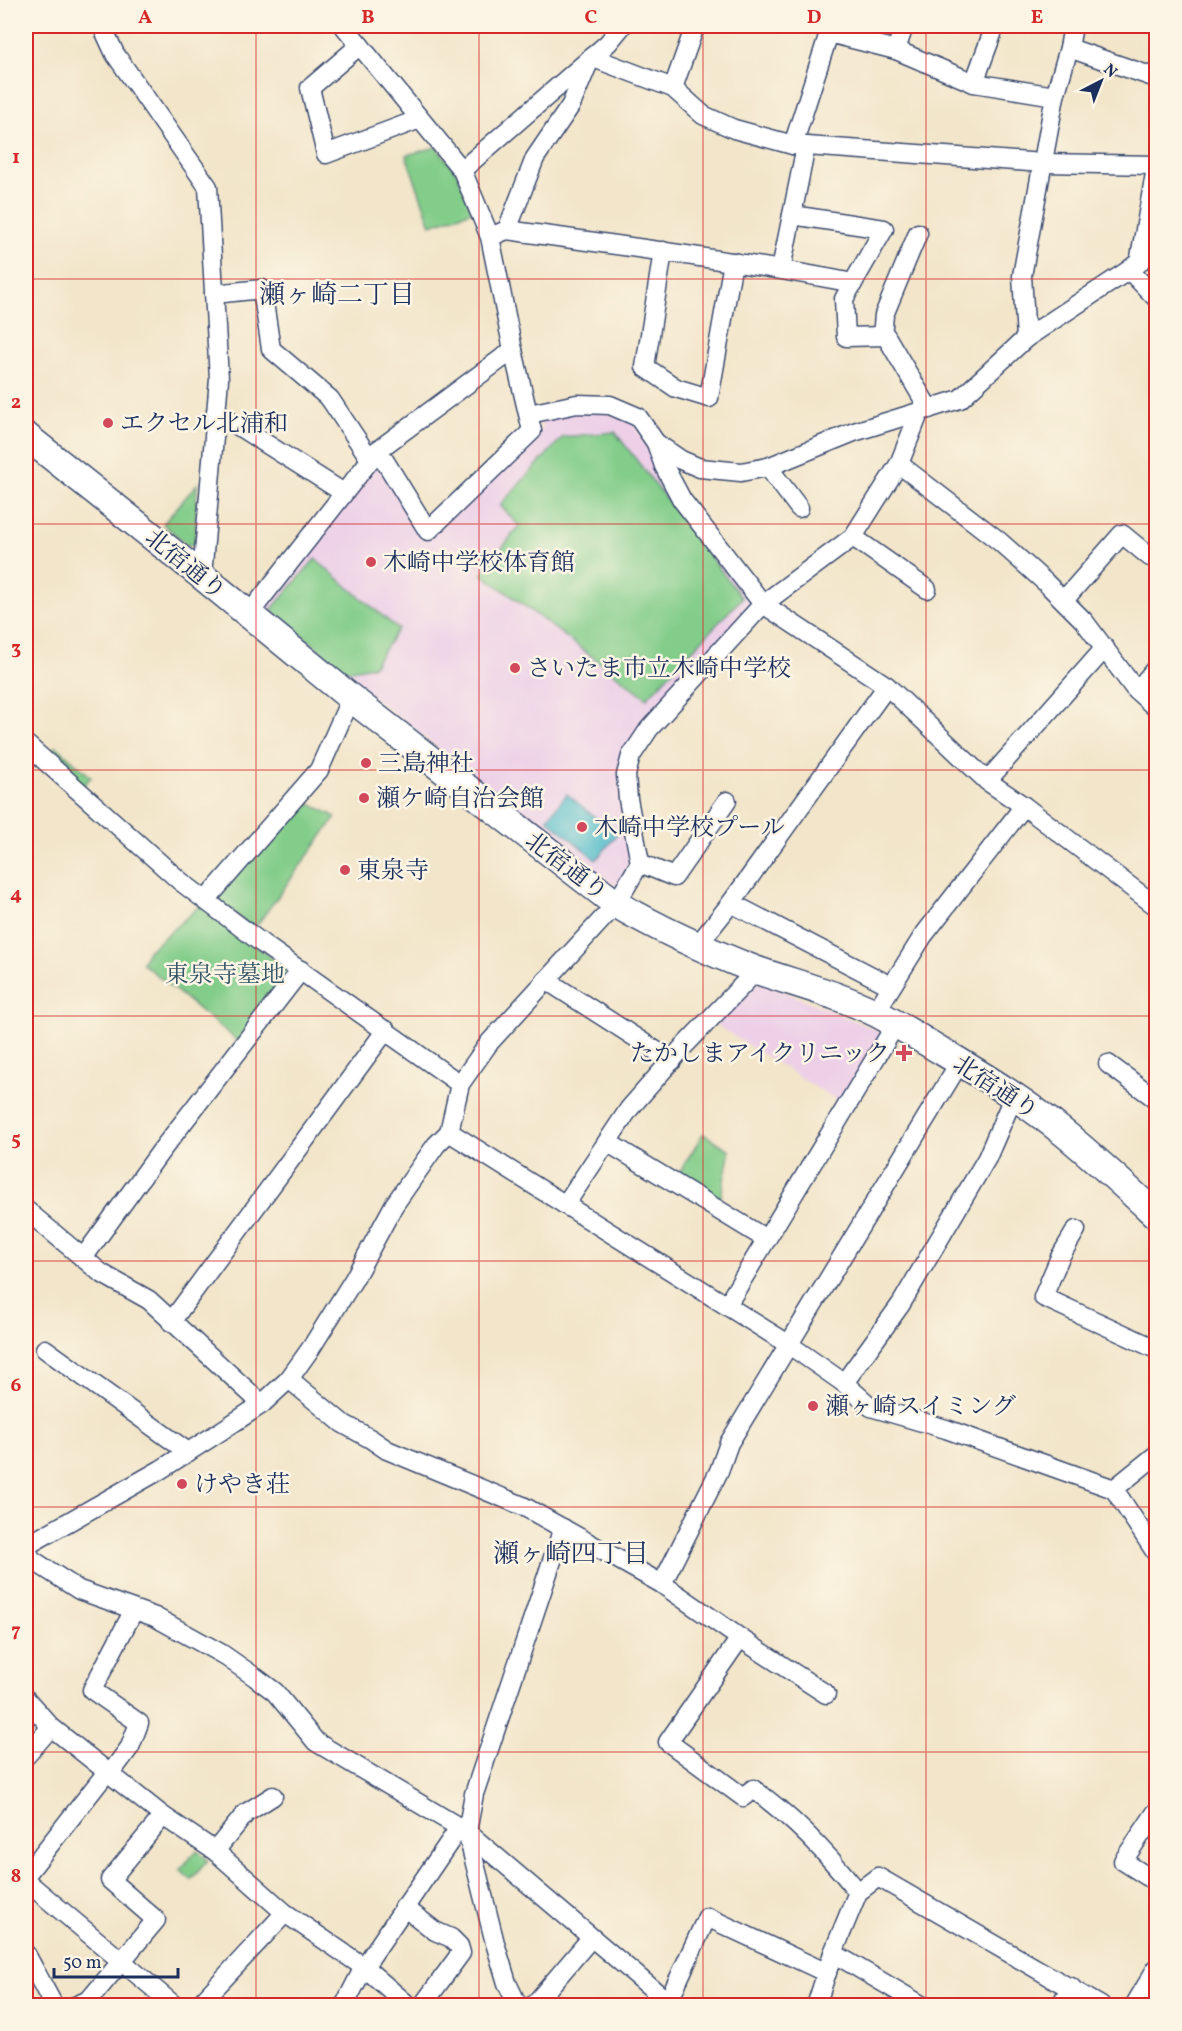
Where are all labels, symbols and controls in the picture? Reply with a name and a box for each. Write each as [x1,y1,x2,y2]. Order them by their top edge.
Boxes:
text: A [138,4,152,32]
text: B [361,4,375,32]
text: C [585,4,598,32]
text: D [807,4,821,32]
text: E [1031,4,1043,32]
north arrow [1071,51,1131,111]
text: N [1098,59,1122,84]
text: 1 [12,144,20,172]
district label: 瀬ヶ崎二丁目 [259,278,415,314]
text: 2 [11,389,21,417]
place label: エクセル北浦和 [120,408,288,442]
marker: エクセル北浦和 [101,416,115,430]
street label: 北宿通り [137,522,233,609]
place label: 木崎中学校体育館 [383,547,575,581]
marker: 木崎中学校体育館 [364,555,378,569]
text: 3 [11,635,21,663]
place label: さいたま市立木崎中学校 [527,653,791,687]
marker: さいたま市立木崎中学校 [508,661,522,675]
place label: 三島神社 [378,748,474,782]
marker: 三島神社 [359,756,373,770]
place label: 瀬ケ崎自治会館 [376,783,544,817]
marker: 瀬ケ崎自治会館 [357,791,371,805]
place label: 木崎中学校プール [594,812,785,846]
marker: 木崎中学校プール [575,820,589,834]
street label: 北宿通り [517,825,614,910]
place label: 東泉寺 [357,855,429,889]
marker: 東泉寺 [338,863,352,877]
text: 4 [10,881,22,909]
park label: 東泉寺墓地 [165,959,285,993]
place label: たかしまアイクリニック [630,1038,890,1072]
marker: たかしまアイクリニック [895,1044,913,1062]
street label: 北宿通り [945,1048,1044,1129]
text: 5 [11,1126,21,1154]
text: 6 [11,1372,22,1400]
place label: 瀬ヶ崎スイミング [825,1391,1016,1425]
marker: 瀬ヶ崎スイミング [806,1399,820,1413]
place label: けやき荘 [194,1469,290,1503]
marker: けやき荘 [175,1477,189,1491]
district label: 瀬ヶ崎四丁目 [493,1537,649,1573]
text: 7 [11,1617,21,1645]
text: 8 [11,1863,21,1891]
scale bar [54,1941,178,1979]
text: 50 m [63,1951,102,1976]

